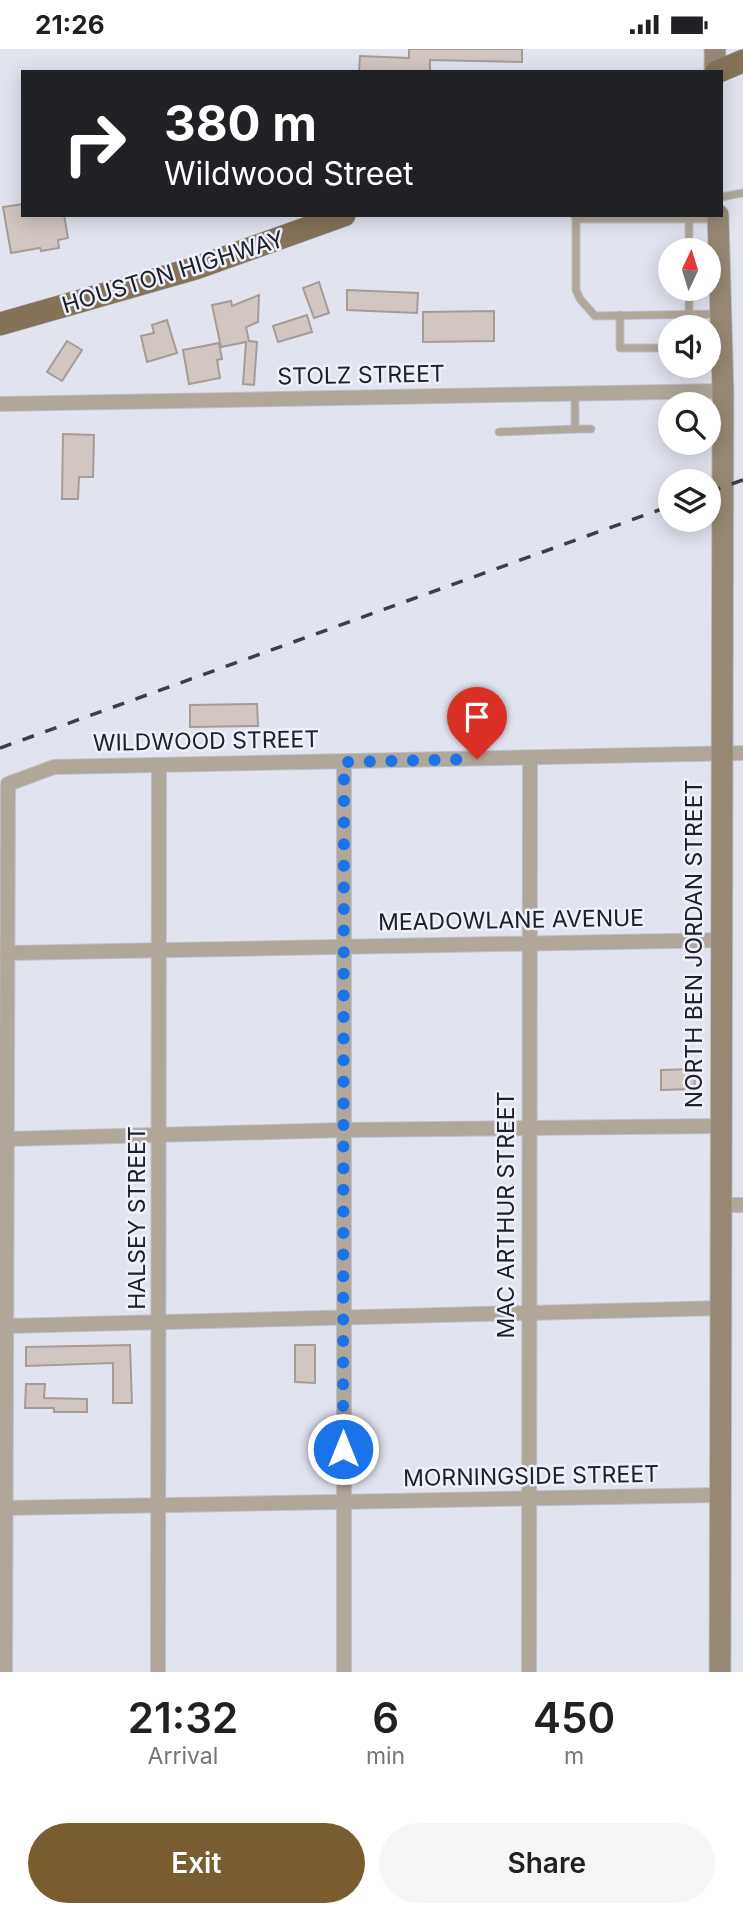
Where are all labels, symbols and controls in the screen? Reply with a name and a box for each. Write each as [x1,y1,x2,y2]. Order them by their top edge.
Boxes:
text: 21:26 [35,9,105,40]
text: 380 m [164,94,317,153]
icon: right [49,98,140,189]
text: Wildwood Street [164,154,414,193]
street label: HOUSTON HIGHWAY [59,225,288,319]
north arrow [658,238,721,301]
map controls [658,238,721,532]
button: sound [658,315,721,378]
street label: STOLZ STREET [277,360,445,390]
button: search [658,392,721,455]
button: layers [658,469,721,532]
pin [447,687,507,759]
icon: arrive [458,698,496,736]
street label: WILDWOOD STREET [93,725,319,757]
street label: NORTH BEN JORDAN STREET [680,780,708,1108]
street label: MEADOWLANE AVENUE [378,904,644,936]
street label: MAC ARTHUR STREET [492,1091,520,1339]
street label: HALSEY STREET [123,1126,151,1310]
position arrow [306,1412,380,1486]
street label: MORNINGSIDE STREET [403,1460,659,1492]
text: 21:32 [128,1692,238,1743]
text: 6 [372,1692,399,1743]
text: 450 [533,1692,615,1743]
text: Arrival [148,1742,218,1770]
text: min [366,1742,405,1770]
text: m [564,1742,584,1770]
button: Exit [28,1823,365,1903]
button: Share [379,1823,715,1903]

